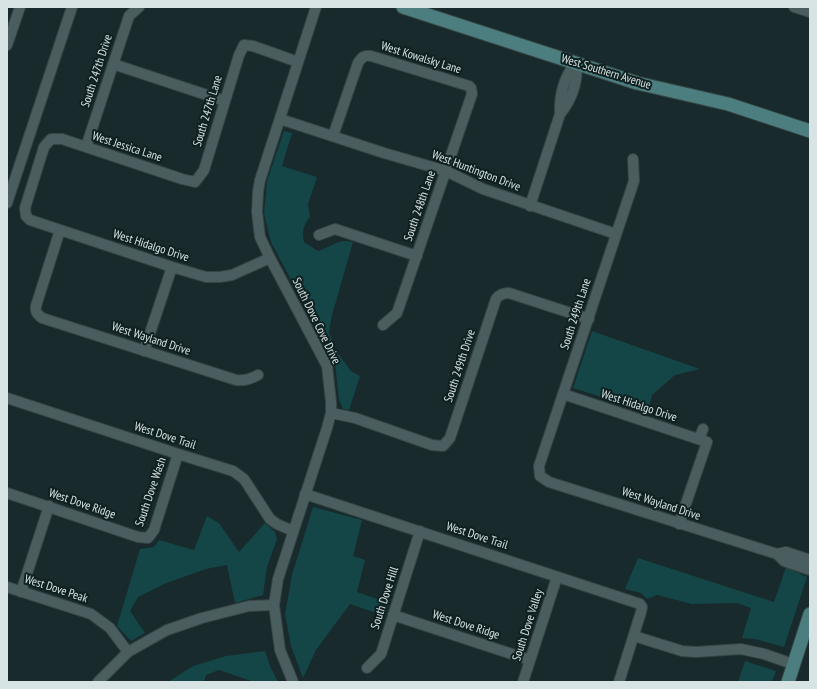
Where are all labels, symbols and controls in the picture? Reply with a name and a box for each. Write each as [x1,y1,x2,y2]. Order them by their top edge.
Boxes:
street label: South 247th Drive [78,33,116,109]
street label: West Kowalsky Lane [379,39,463,77]
street label: West Southern Avenue [559,52,653,92]
street label: South 247th Lane [190,74,226,148]
street label: West Jessica Lane [90,129,164,165]
street label: West Huntington Drive [430,147,522,195]
street label: South 248th Lane [401,169,439,243]
street label: West Hidalgo Drive [111,227,191,265]
street label: South Dove Cove Drive [289,275,343,367]
street label: South 249th Lane [558,277,594,351]
street label: West Wayland Drive [110,320,192,358]
street label: South 249th Drive [441,328,479,404]
street label: West Hidalgo Drive [599,387,679,425]
street label: West Dove Trail [132,419,198,453]
street label: South Dove Wash [132,456,170,528]
street label: West Wayland Drive [620,485,702,523]
street label: West Dove Ridge [47,486,117,522]
street label: West Dove Trail [444,519,510,553]
street label: South Dove Hill [368,565,402,631]
street label: West Dove Peak [23,572,89,606]
street label: South Dove Valley [510,587,546,663]
street label: West Dove Ridge [431,607,501,643]

